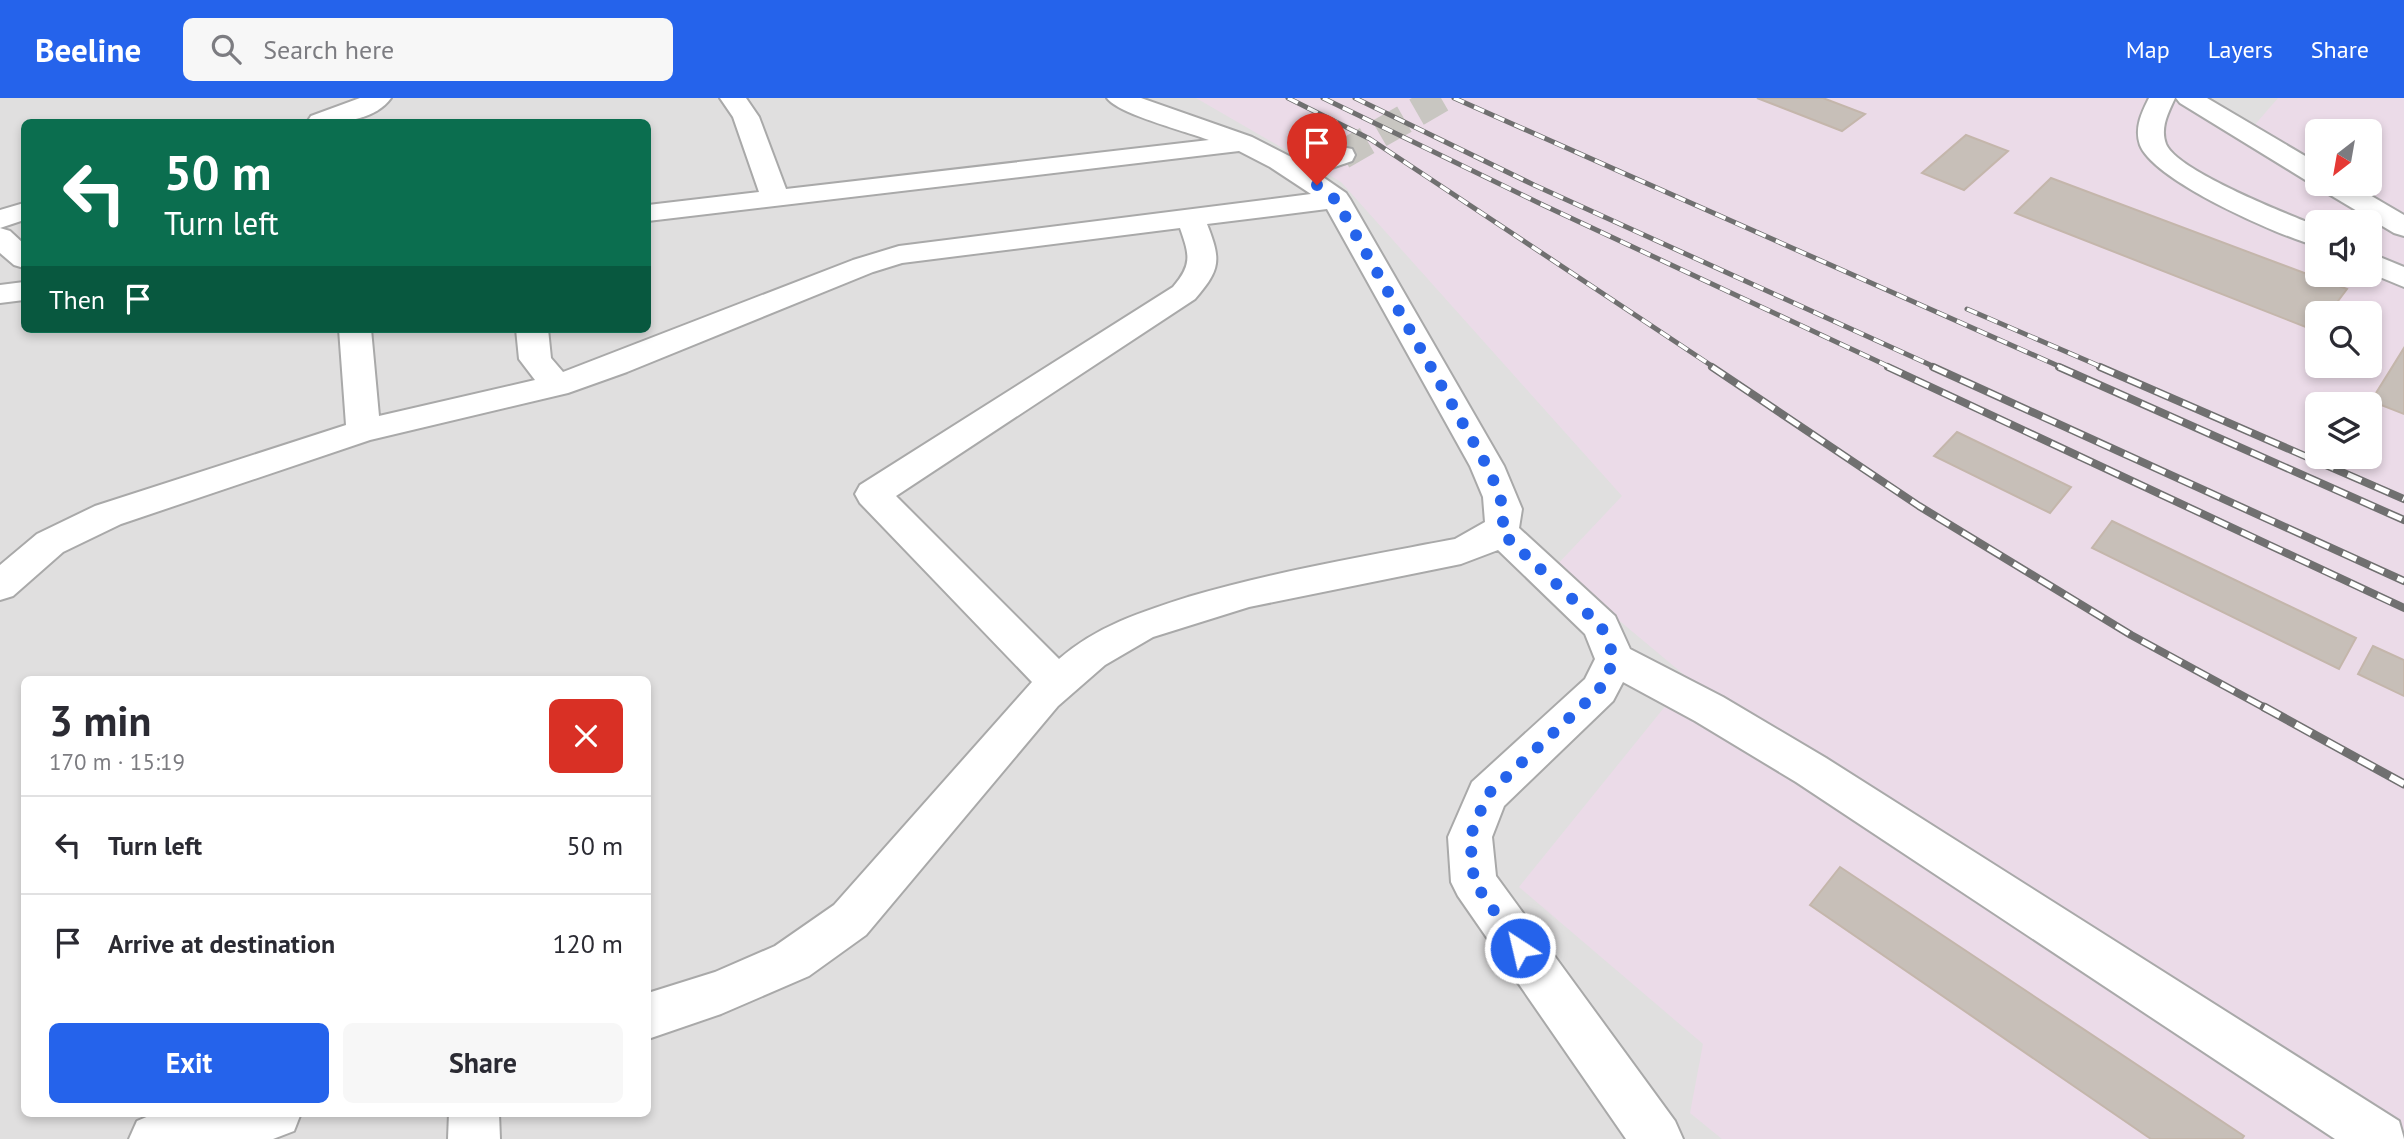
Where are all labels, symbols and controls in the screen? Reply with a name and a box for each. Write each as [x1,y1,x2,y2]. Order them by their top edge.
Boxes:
search box [183,18,673,81]
text: Beeline [35,28,141,71]
icon: search [207,30,245,68]
text: Search here [263,33,394,66]
text: Map [2126,34,2170,65]
text: Layers [2208,34,2273,65]
text: Share [2311,34,2369,65]
pin [1287,113,1347,185]
north arrow [2305,119,2382,196]
map controls [2305,119,2382,469]
icon: arrive [1298,124,1336,162]
text: 50 m [164,140,271,204]
icon: left [49,147,140,238]
text: Turn left [164,202,279,244]
button: sound [2305,210,2382,287]
icon: arrive [119,280,157,318]
text: Then [49,283,105,316]
button: search [2305,301,2382,378]
button: layers [2305,392,2382,469]
text: 3 min [49,693,151,748]
button: close [549,699,623,773]
text: 170 m · 15:19 [49,747,185,776]
icon: left [49,826,87,864]
text: Turn left [108,829,202,862]
text: 50 m [567,829,623,862]
position arrow [1483,911,1557,985]
icon: arrive [49,924,87,962]
text: Arrive at destination [108,927,335,960]
text: 120 m [552,927,623,960]
button: Exit [49,1023,329,1103]
button: Share [343,1023,623,1103]

